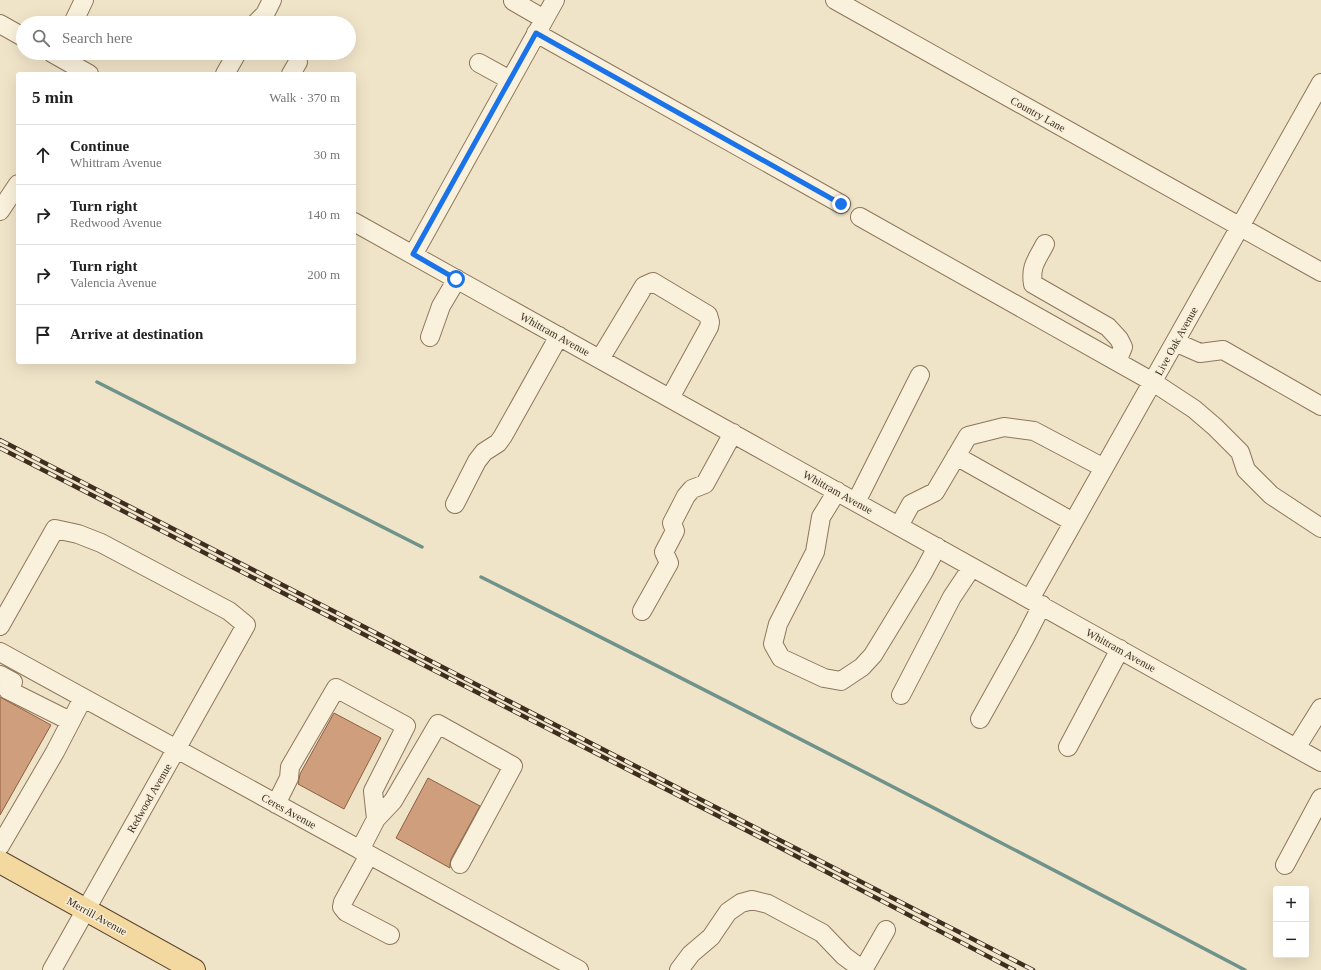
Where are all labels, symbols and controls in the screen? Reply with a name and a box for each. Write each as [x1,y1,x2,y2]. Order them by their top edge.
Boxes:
search box [16,16,356,60]
icon: search [30,27,52,49]
text: Search here [62,30,132,46]
text: 5 min [32,88,73,107]
text: Walk · 370 m [269,90,340,105]
street label: Country Lane [1009,94,1068,134]
text: Continue [70,138,129,154]
icon: ahead [32,144,54,166]
text: 30 m [314,147,340,162]
text: Whittram Avenue [70,155,162,170]
route end [832,195,850,213]
text: Turn right [70,198,137,214]
icon: right [32,204,54,226]
text: 140 m [307,207,340,222]
text: Redwood Avenue [70,215,162,230]
text: Turn right [70,258,137,274]
icon: right [32,264,54,286]
text: 200 m [307,267,340,282]
route start [447,270,465,288]
text: Valencia Avenue [70,275,157,290]
street label: Live Oak Avenue [1152,304,1200,377]
street label: Whittram Avenue [518,310,592,358]
icon: arrive [32,324,54,346]
text: Arrive at destination [70,326,203,342]
street label: Whittram Avenue [801,468,875,516]
street label: Whittram Avenue [1084,626,1158,674]
street label: Redwood Avenue [124,761,174,835]
street label: Ceres Avenue [260,791,318,831]
map controls [1273,886,1309,958]
button: + [1273,886,1309,922]
street label: Merrill Avenue [65,895,129,937]
button: − [1273,922,1309,958]

